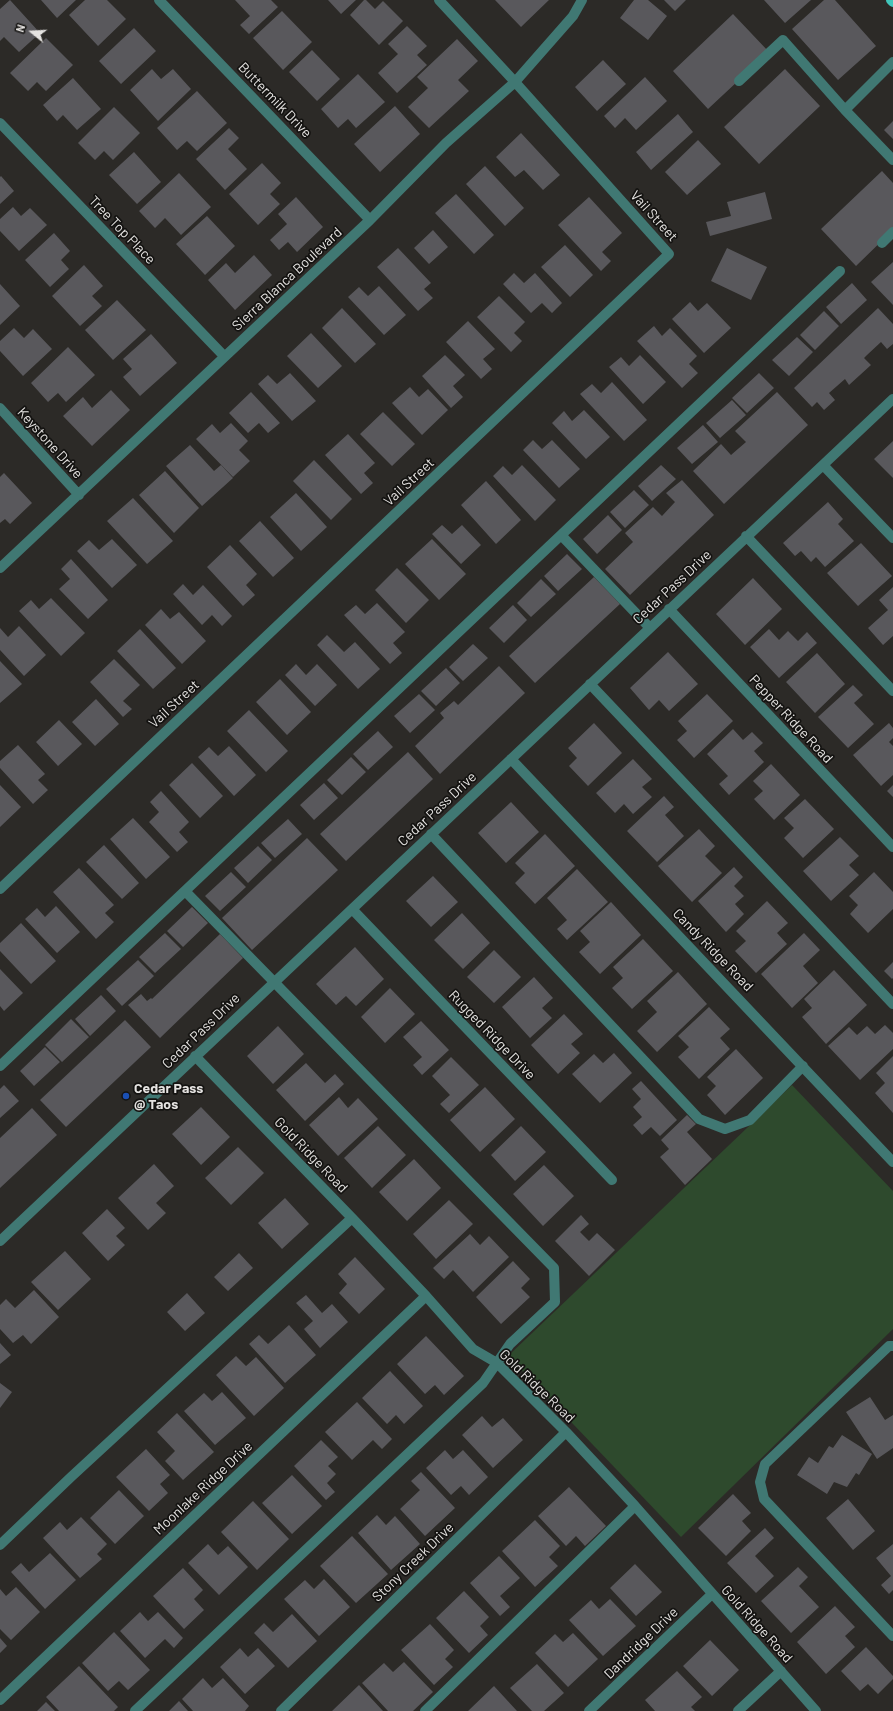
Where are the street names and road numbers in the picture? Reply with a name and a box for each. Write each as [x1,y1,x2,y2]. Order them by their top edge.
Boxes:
street label: Buttermilk Drive [235,59,315,141]
street label: Vail Street [627,187,681,245]
street label: Tree Top Place [85,192,159,268]
street label: Sierra Blanca Boulevard [229,224,345,334]
street label: Keystone Drive [14,404,86,482]
street label: Vail Street [380,455,438,509]
street label: Cedar Pass Drive [629,546,715,628]
street label: Pepper Ridge Road [746,671,836,767]
street label: Vail Street [145,677,203,731]
street label: Cedar Pass Drive [394,768,480,850]
street label: Candy Ridge Road [669,905,757,995]
street label: Rugged Ridge Drive [445,987,539,1083]
street label: Cedar Pass Drive [159,990,243,1072]
street label: Gold Ridge Road [271,1114,351,1196]
street label: Gold Ridge Road [496,1346,578,1426]
street label: Moonlake Ridge Drive [150,1438,256,1538]
street label: Stony Creek Drive [369,1519,457,1605]
street label: Gold Ridge Road [718,1582,796,1666]
street label: Dandridge Drive [601,1604,681,1682]

